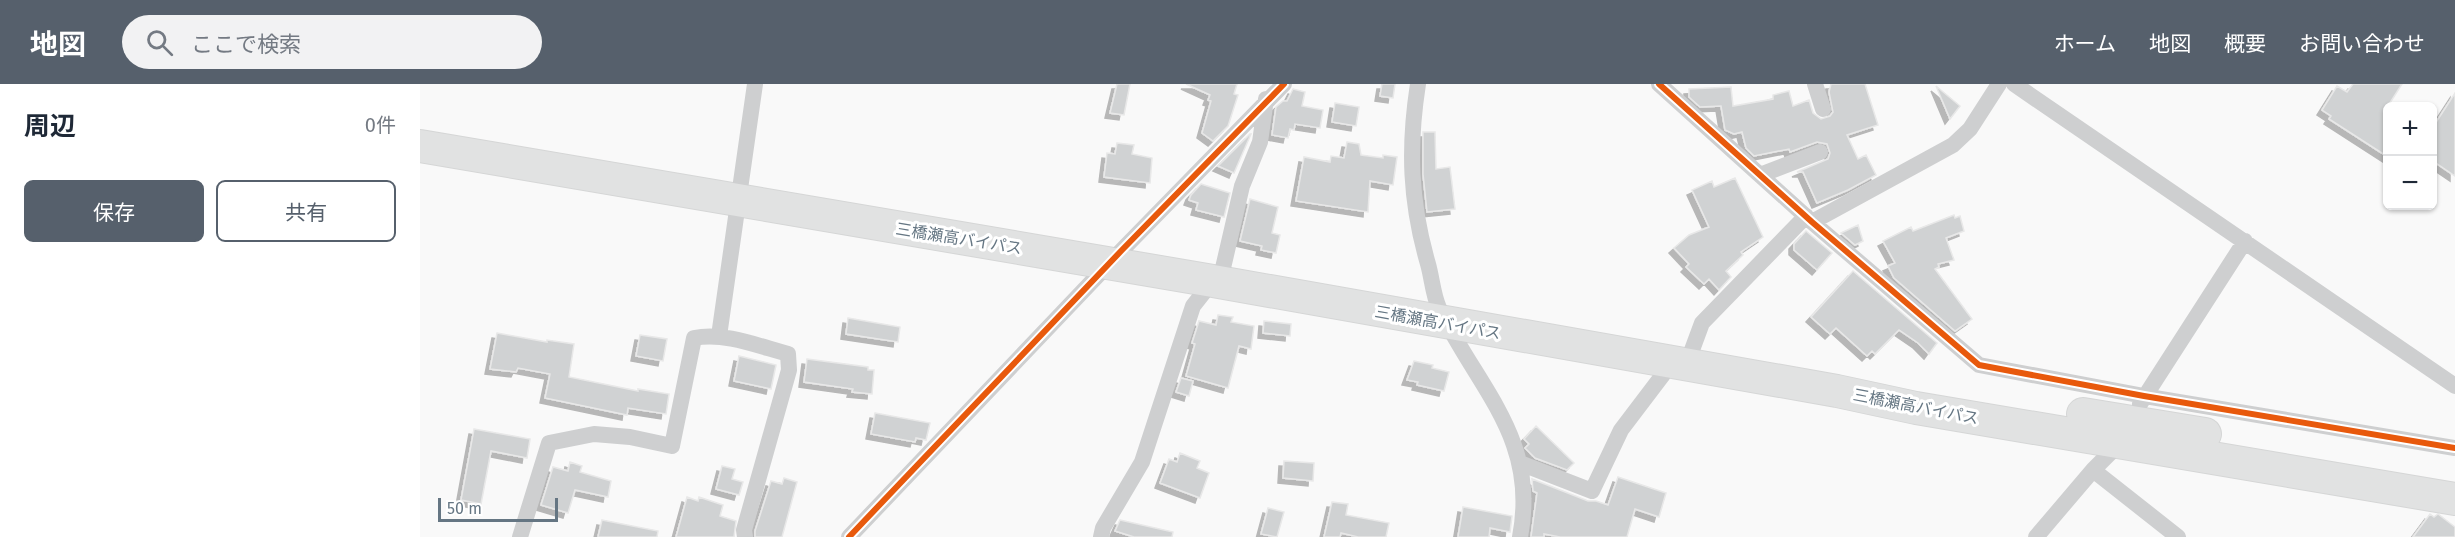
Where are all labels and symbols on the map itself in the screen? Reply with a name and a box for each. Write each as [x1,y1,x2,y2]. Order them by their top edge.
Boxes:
street label: 三橋瀬高バイパス [894,219,1023,258]
street label: 三橋瀬高バイパス [1373,302,1502,343]
street label: 三橋瀬高バイパス [1851,385,1980,428]
scale bar [438,495,558,522]

